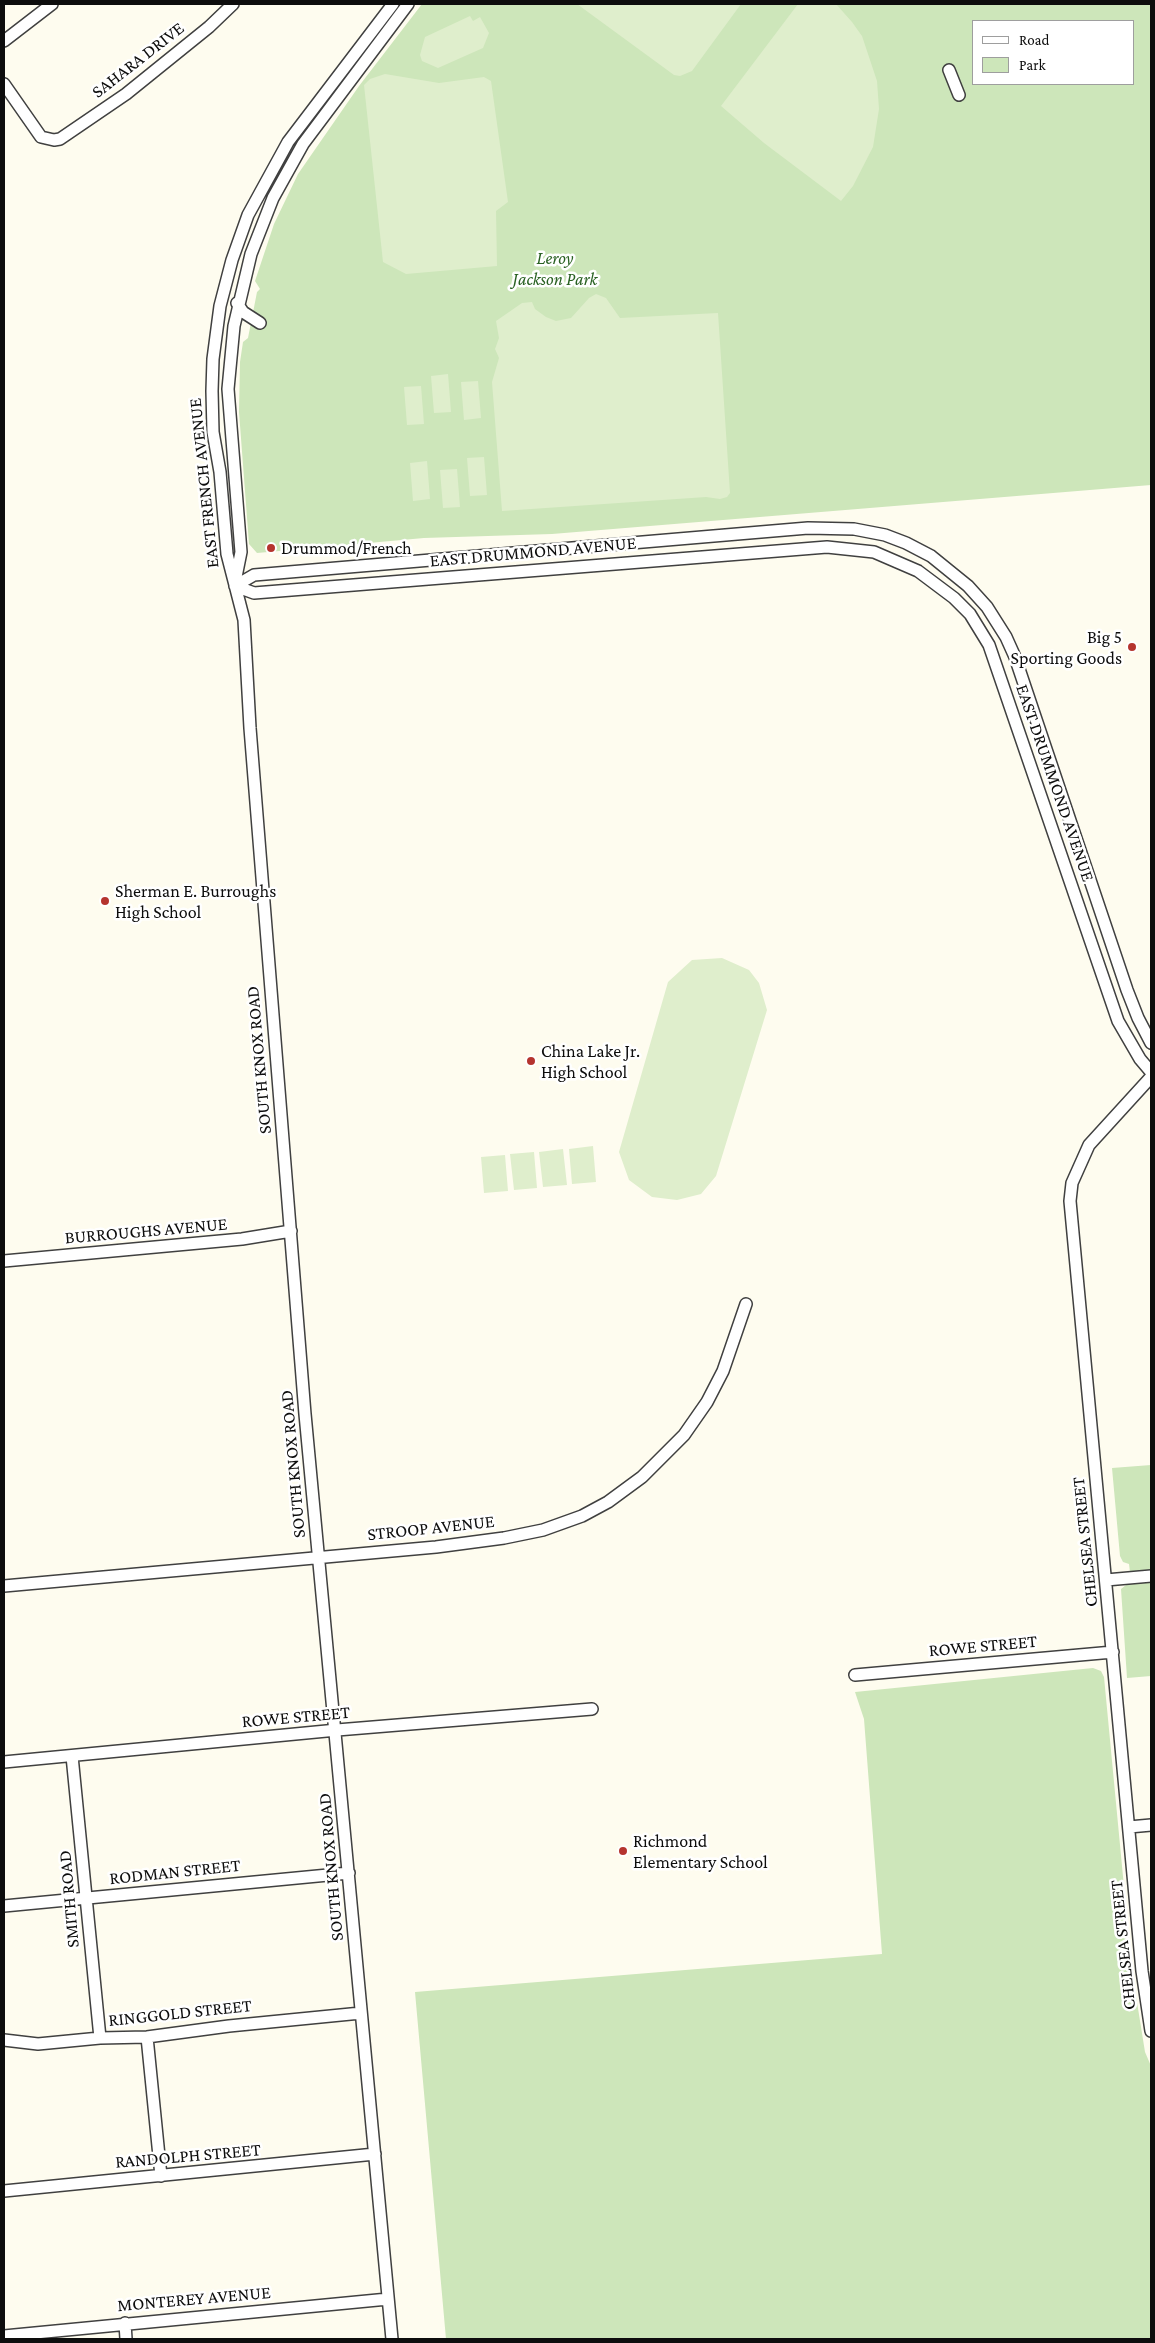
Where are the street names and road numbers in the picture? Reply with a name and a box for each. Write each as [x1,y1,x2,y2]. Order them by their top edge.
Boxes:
street label: SAHARA DRIVE [88,17,188,103]
street label: EAST FRENCH AVENUE [184,397,224,569]
street label: EAST DRUMMOND AVENUE [429,532,637,572]
street label: EAST DRUMMOND AVENUE [1011,682,1099,884]
street label: SOUTH KNOX ROAD [242,985,276,1135]
street label: BURROUGHS AVENUE [64,1213,228,1249]
street label: SOUTH KNOX ROAD [276,1389,310,1539]
street label: CHELSEA STREET [1067,1476,1103,1608]
street label: STROOP AVENUE [366,1511,496,1545]
street label: ROWE STREET [928,1631,1038,1661]
street label: ROWE STREET [241,1702,351,1732]
street label: SOUTH KNOX ROAD [314,1792,348,1942]
street label: SMITH ROAD [54,1849,84,1949]
street label: RODMAN STREET [108,1854,242,1890]
street label: CHELSEA STREET [1105,1879,1141,2011]
street label: RINGGOLD STREET [107,1995,253,2031]
street label: RANDOLPH STREET [114,2139,262,2173]
street label: MONTEREY AVENUE [116,2282,272,2316]

